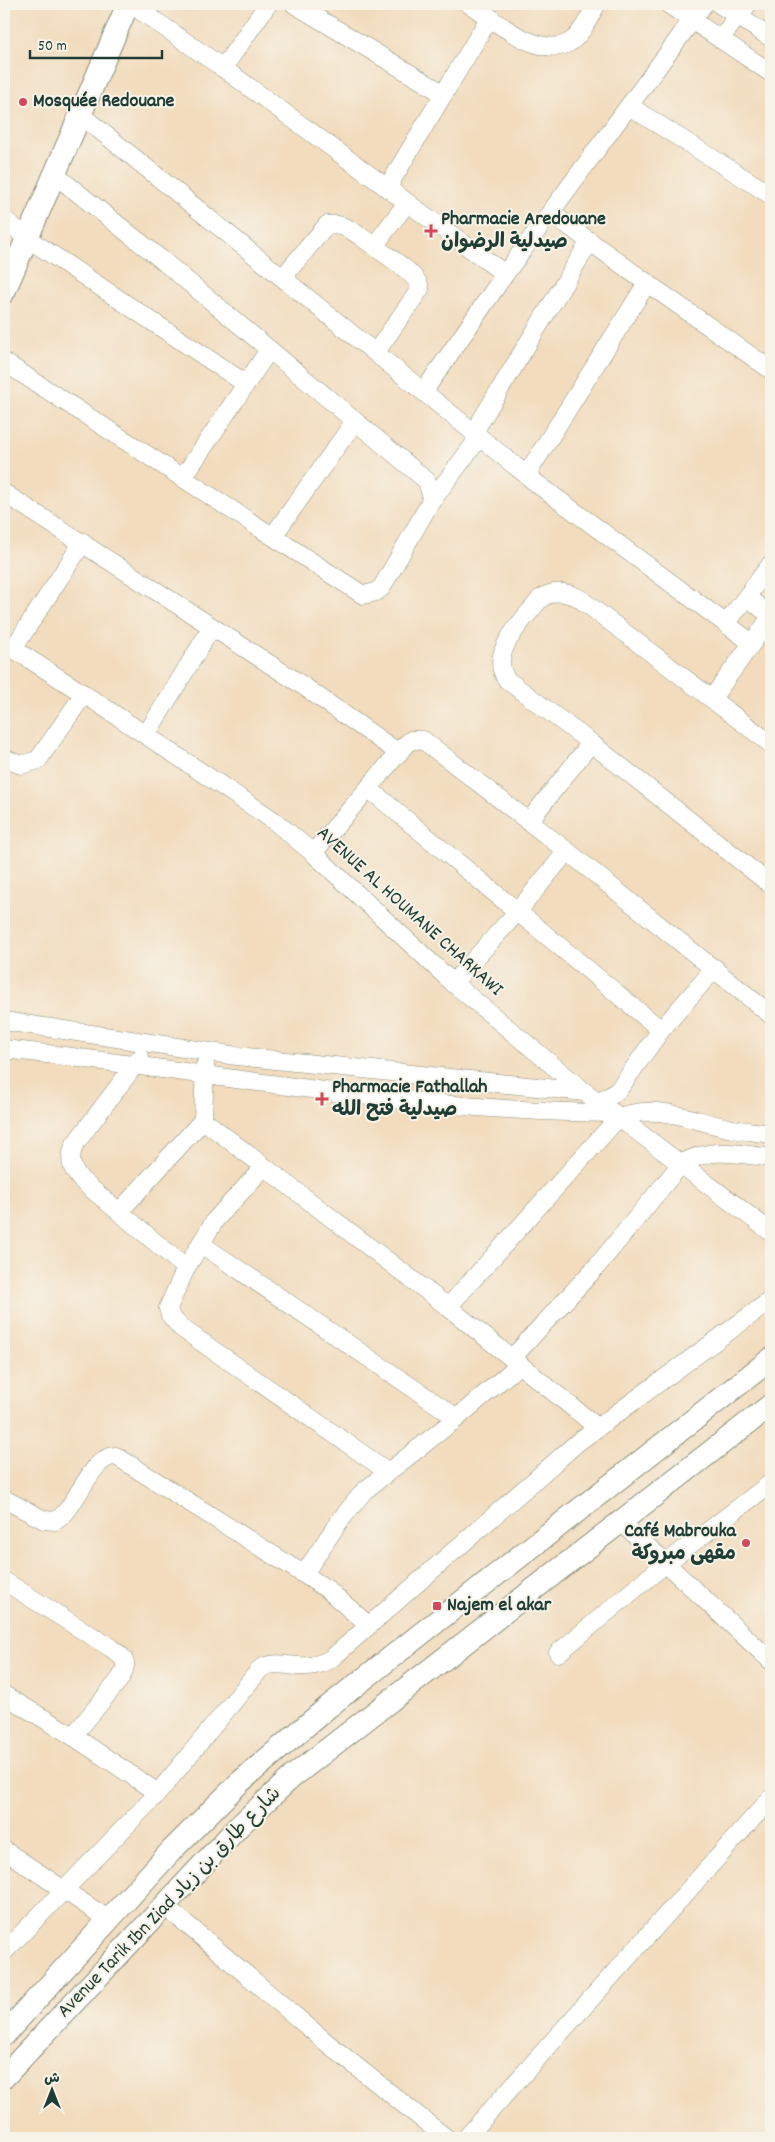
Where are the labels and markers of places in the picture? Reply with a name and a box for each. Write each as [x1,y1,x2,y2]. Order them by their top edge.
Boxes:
place label: Mosquée Redouane [33,88,175,116]
marker: Mosquée Redouane [17,96,29,108]
place label: Pharmacie Aredouane صيدلية الرضوان [441,206,606,257]
marker: Pharmacie Aredouane صيدلية الرضوان [425,225,437,237]
place label: Pharmacie Fathallah صيدلية فتح الله [332,1074,488,1125]
marker: Pharmacie Fathallah صيدلية فتح الله [316,1093,328,1105]
place label: Café Mabrouka مقهى مبروكة [624,1518,737,1569]
marker: Café Mabrouka مقهى مبروكة [740,1537,752,1549]
place label: Najem el akar [447,1592,552,1620]
marker: Najem el akar [431,1600,443,1612]

